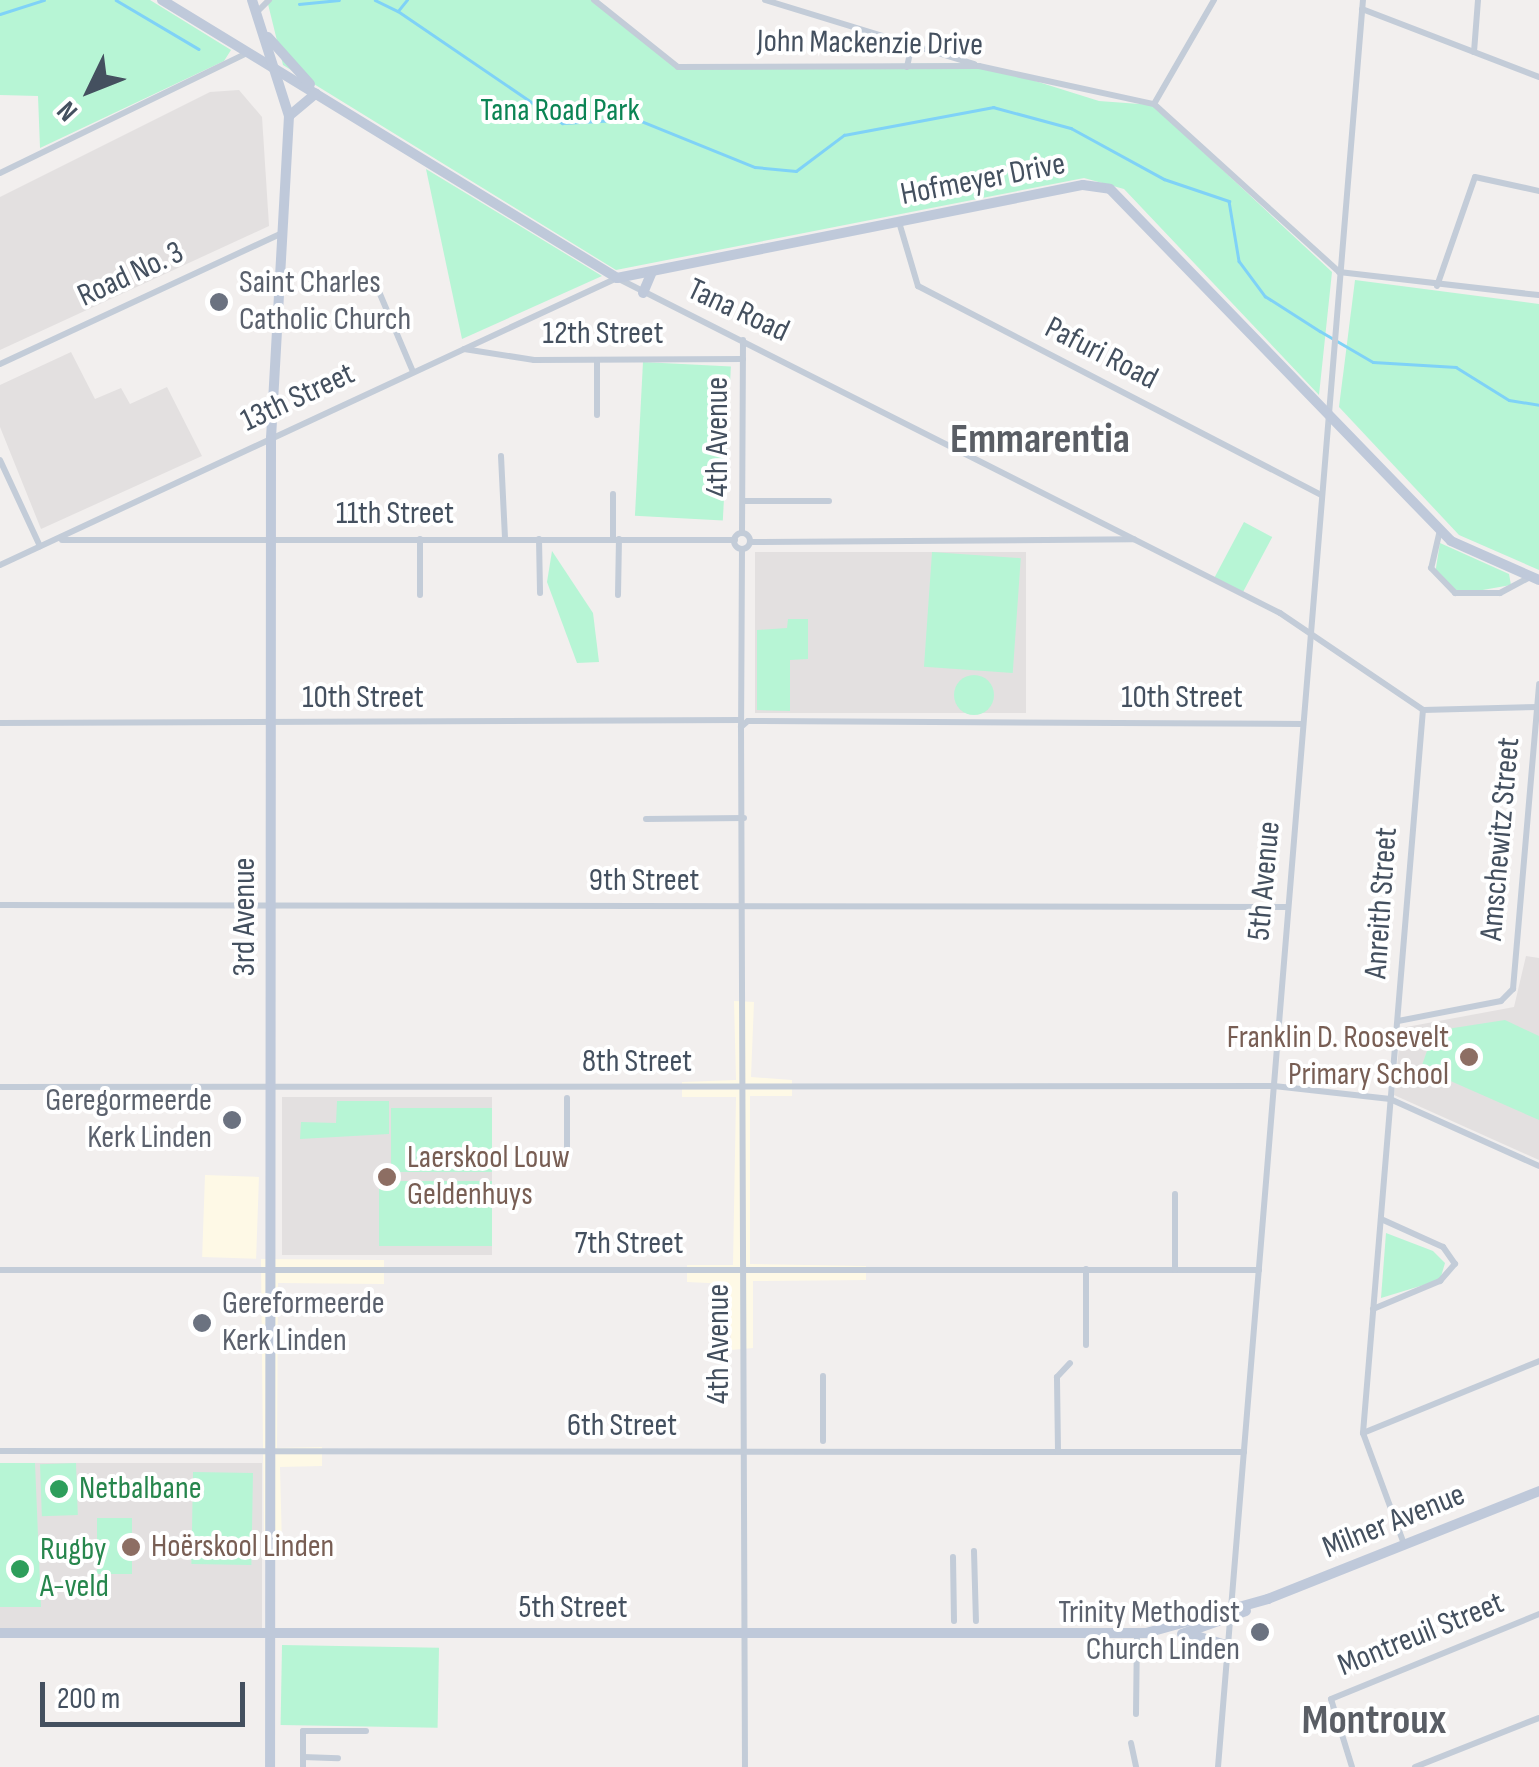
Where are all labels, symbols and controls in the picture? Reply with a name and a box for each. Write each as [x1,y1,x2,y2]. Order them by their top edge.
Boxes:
street label: John Mackenzie Drive [757,23,983,65]
north arrow [40,40,140,140]
park label: Tana Road Park [480,92,640,130]
text: N [51,94,85,128]
street label: Hofmeyer Drive [897,145,1069,215]
street label: Road No. 3 [72,234,190,316]
place label: Saint Charles Catholic Church [239,265,411,340]
street label: Tana Road [681,271,795,351]
marker: Saint Charles Catholic Church [208,291,230,313]
street label: Pafuri Road [1038,309,1164,399]
street label: 12th Street [543,315,663,353]
street label: 13th Street [235,355,361,441]
street label: 4th Avenue [699,377,737,497]
district label: Emmarentia [950,415,1130,465]
street label: 11th Street [336,495,454,533]
street label: 10th Street [302,679,424,717]
street label: 10th Street [1121,679,1243,717]
street label: Amschewitz Street [1473,736,1529,942]
street label: 5th Avenue [1241,820,1289,942]
street label: Anreith Street [1358,826,1406,980]
street label: 3rd Avenue [226,858,264,976]
street label: 9th Street [589,862,699,900]
place label: Franklin D. Roosevelt Primary School [1227,1020,1449,1095]
street label: 8th Street [582,1043,692,1081]
marker: Franklin D. Roosevelt Primary School [1458,1046,1480,1068]
place label: Geregormeerde Kerk Linden [45,1083,212,1158]
marker: Geregormeerde Kerk Linden [221,1109,243,1131]
place label: Laerskool Louw Geldenhuys [407,1140,570,1215]
marker: Laerskool Louw Geldenhuys [376,1166,398,1188]
street label: 7th Street [574,1225,684,1263]
street label: 4th Avenue [700,1284,738,1404]
place label: Gereformeerde Kerk Linden [222,1286,385,1361]
marker: Gereformeerde Kerk Linden [191,1312,213,1334]
street label: 6th Street [567,1407,677,1445]
place label: Netbalbane [79,1470,201,1508]
street label: Milner Avenue [1317,1476,1471,1568]
marker: Netbalbane [48,1478,70,1500]
place label: Hoërskool Linden [151,1528,334,1566]
place label: Rugby A-veld [40,1532,109,1607]
marker: Hoërskool Linden [120,1536,142,1558]
marker: Rugby A-veld [9,1558,31,1580]
street label: Montreuil Street [1332,1584,1510,1686]
street label: 5th Street [519,1589,627,1627]
place label: Trinity Methodist Church Linden [1058,1595,1240,1670]
marker: Trinity Methodist Church Linden [1249,1621,1271,1643]
scale bar [45,1662,250,1724]
text: 200 m [57,1681,120,1717]
district label: Montroux [1302,1696,1446,1746]

